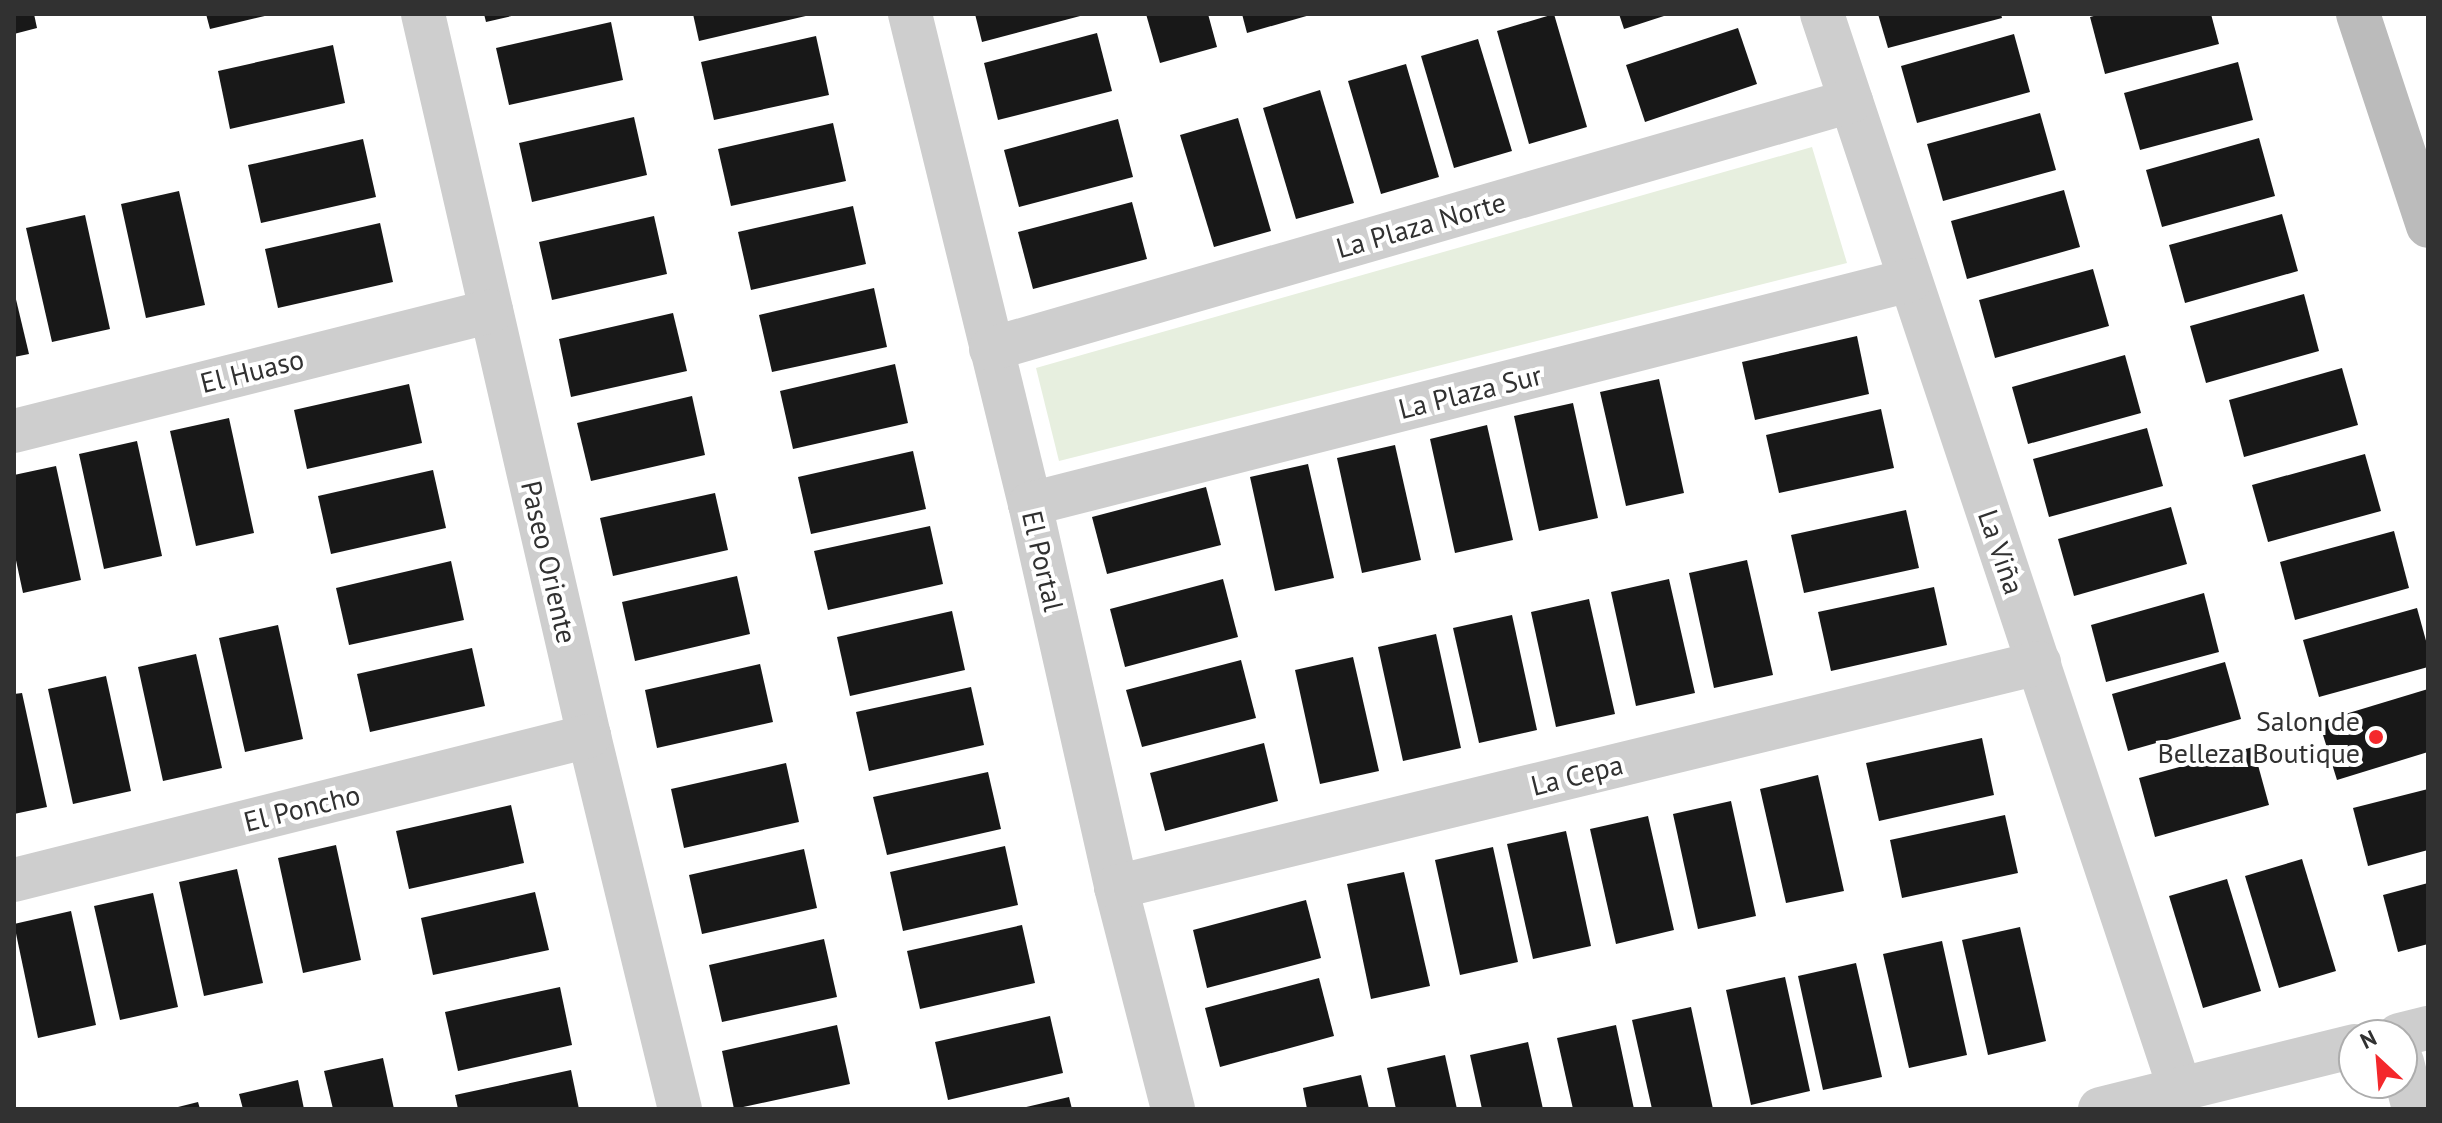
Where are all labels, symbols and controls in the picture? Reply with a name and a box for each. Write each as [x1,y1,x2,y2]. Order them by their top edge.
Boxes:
street label: La Plaza Norte [1333,185,1509,265]
street label: El Huaso [197,342,307,400]
street label: La Plaza Sur [1395,358,1545,426]
street label: Paseo Oriente [514,477,584,647]
street label: La Viña [1971,505,2031,599]
street label: El Portal [1015,507,1071,615]
place label: Salon de Belleza Boutique [2157,704,2360,770]
marker: Salon de Belleza Boutique [2367,728,2385,746]
street label: La Cepa [1528,747,1626,803]
street label: El Poncho [240,777,364,839]
north arrow [2338,1019,2418,1099]
text: N [2356,1023,2381,1055]

